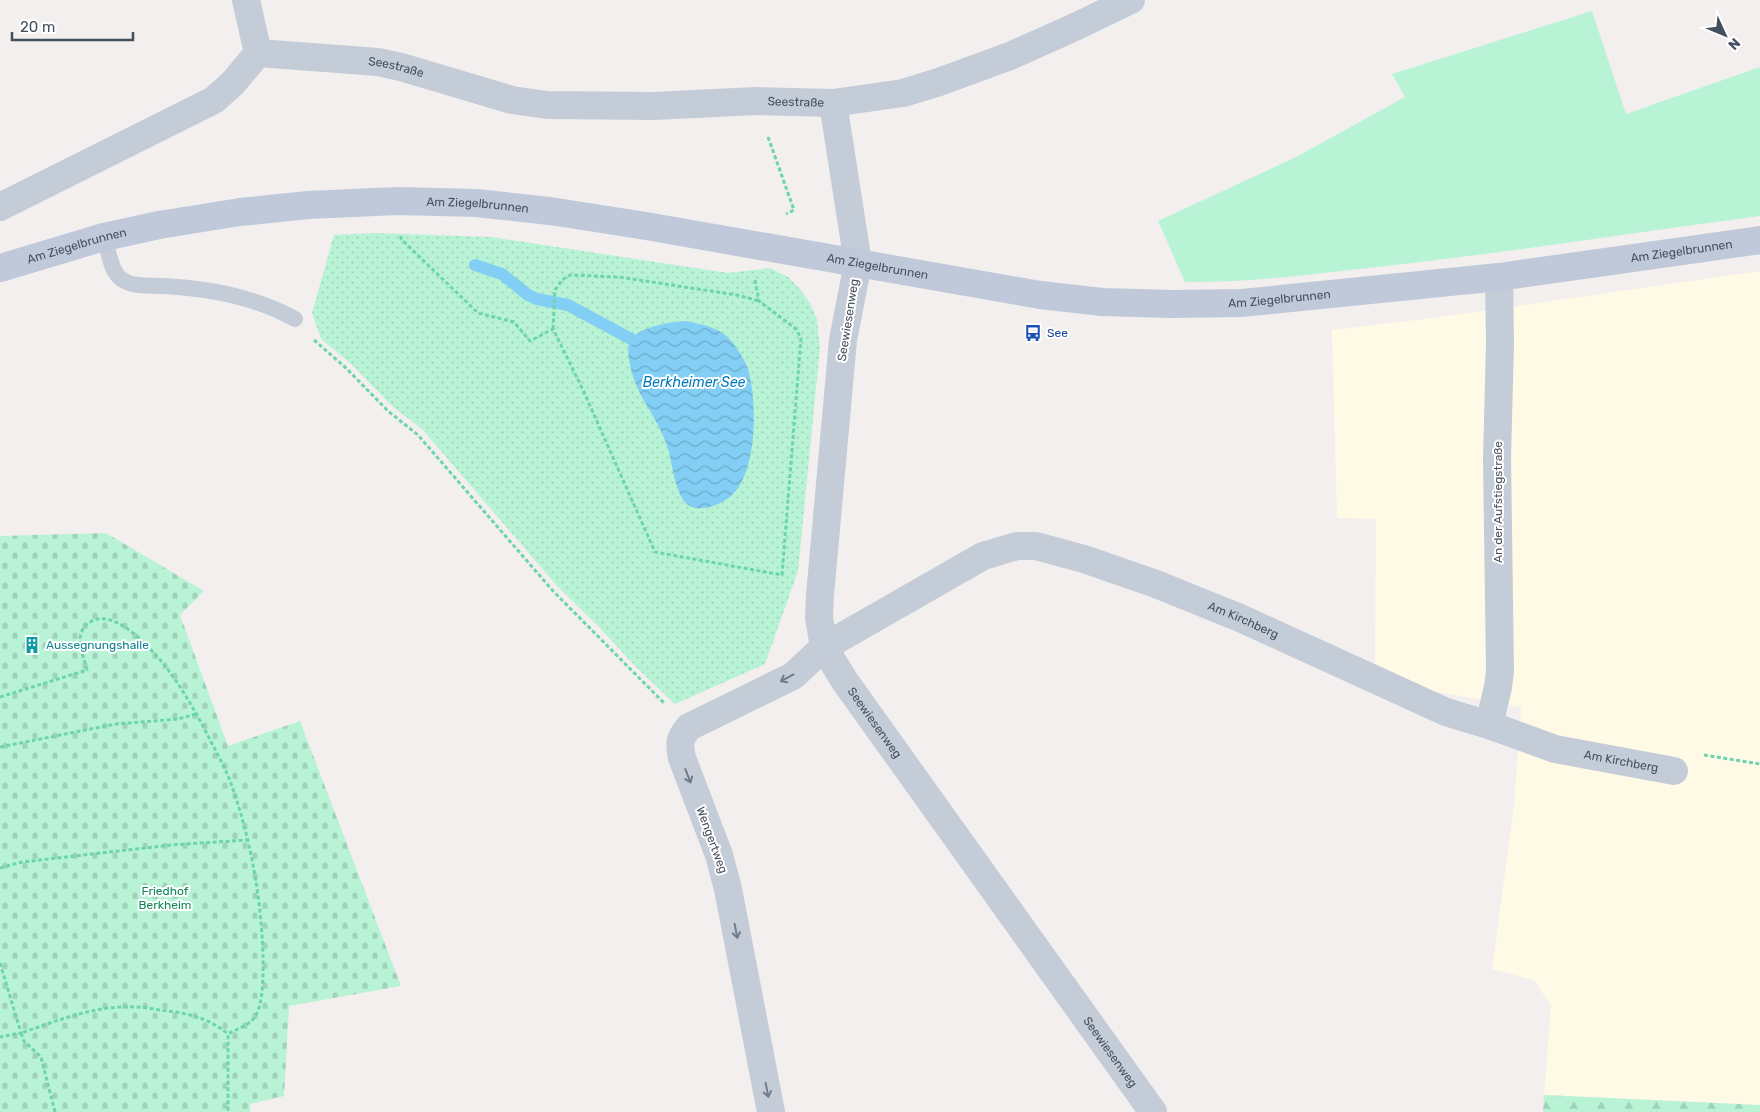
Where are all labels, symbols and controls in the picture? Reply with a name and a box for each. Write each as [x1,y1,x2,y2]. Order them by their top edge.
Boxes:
scale bar [12,10,134,42]
north arrow [1700,10,1750,60]
text: 20 m [20,18,55,36]
text: N [1724,34,1744,53]
street label: Seestraße [368,54,426,80]
street label: Seestraße [767,94,825,110]
street label: Am Ziegelbrunnen [426,195,530,216]
street label: Am Ziegelbrunnen [25,225,128,267]
street label: Am Ziegelbrunnen [1630,237,1733,265]
street label: Am Ziegelbrunnen [826,251,929,282]
street label: Seewiesenweg [835,278,861,362]
street label: Am Ziegelbrunnen [1228,287,1331,310]
bus stop icon: See [1023,323,1043,343]
place label: See [1047,326,1068,340]
water label: Berkheimer See [643,374,746,391]
street label: An der Aufstiegstraße [1491,441,1505,563]
street label: Am Kirchberg [1206,599,1281,642]
building icon: Aussegnungshalle [22,635,42,655]
place label: Aussegnungshalle [46,638,149,652]
one-way arrow [780,674,795,684]
street label: Seewiesenweg [845,685,905,761]
street label: Am Kirchberg [1583,747,1660,775]
one-way arrow [684,768,694,783]
street label: Wengertweg [693,805,731,875]
park label: Friedhof Berkheim [138,884,192,912]
one-way arrow [732,922,742,938]
street label: Seewiesenweg [1080,1014,1140,1090]
one-way arrow [762,1082,772,1098]

